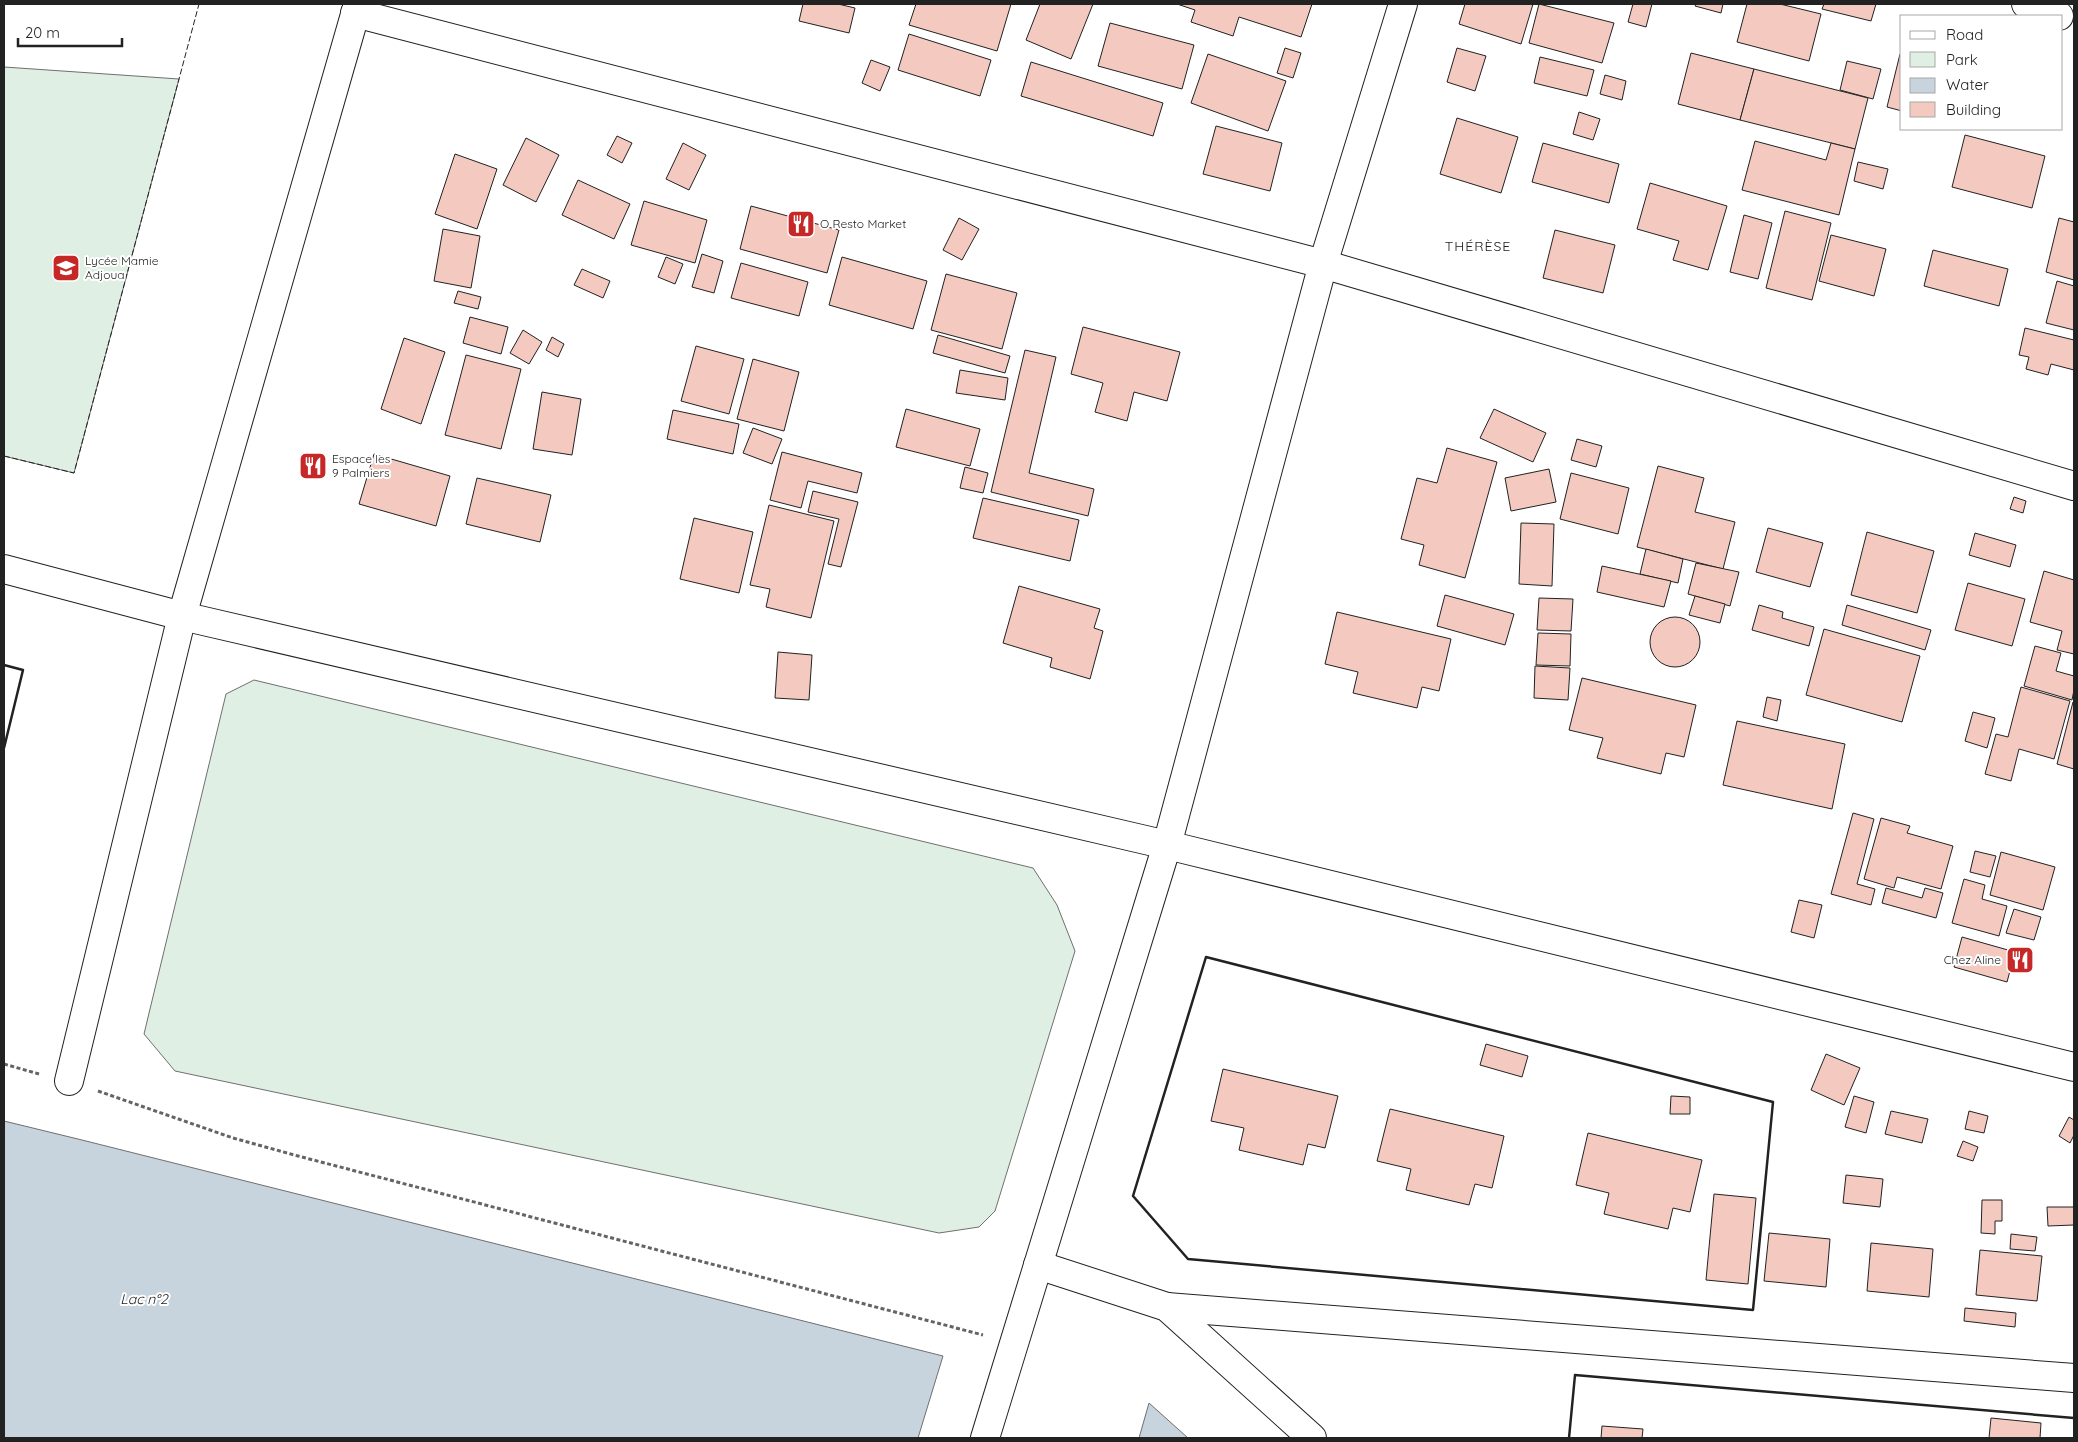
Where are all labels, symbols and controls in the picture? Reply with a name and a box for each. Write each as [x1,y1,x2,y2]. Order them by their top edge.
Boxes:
scale bar [18,15,121,47]
legend [1900,15,2063,130]
text: 20 m [25,23,60,42]
text: Road [1946,25,1983,44]
text: Park [1946,50,1978,69]
text: Water [1946,75,1989,94]
text: Building [1946,100,2001,119]
restaurant icon: O Resto Market [786,209,816,239]
place label: O Resto Market [820,216,906,231]
district label: THÉRÈSE [1445,237,1511,255]
school or university icon: Lycée Mamie Adjoua [51,253,81,283]
place label: Lycée Mamie Adjoua [85,253,159,282]
restaurant icon: Espace les 9 Palmiers [298,451,328,481]
place label: Espace les 9 Palmiers [332,451,391,480]
restaurant icon: Chez Aline [2005,945,2035,975]
place label: Chez Aline [1944,952,2001,967]
water label: Lac n°2 [120,1290,169,1308]

